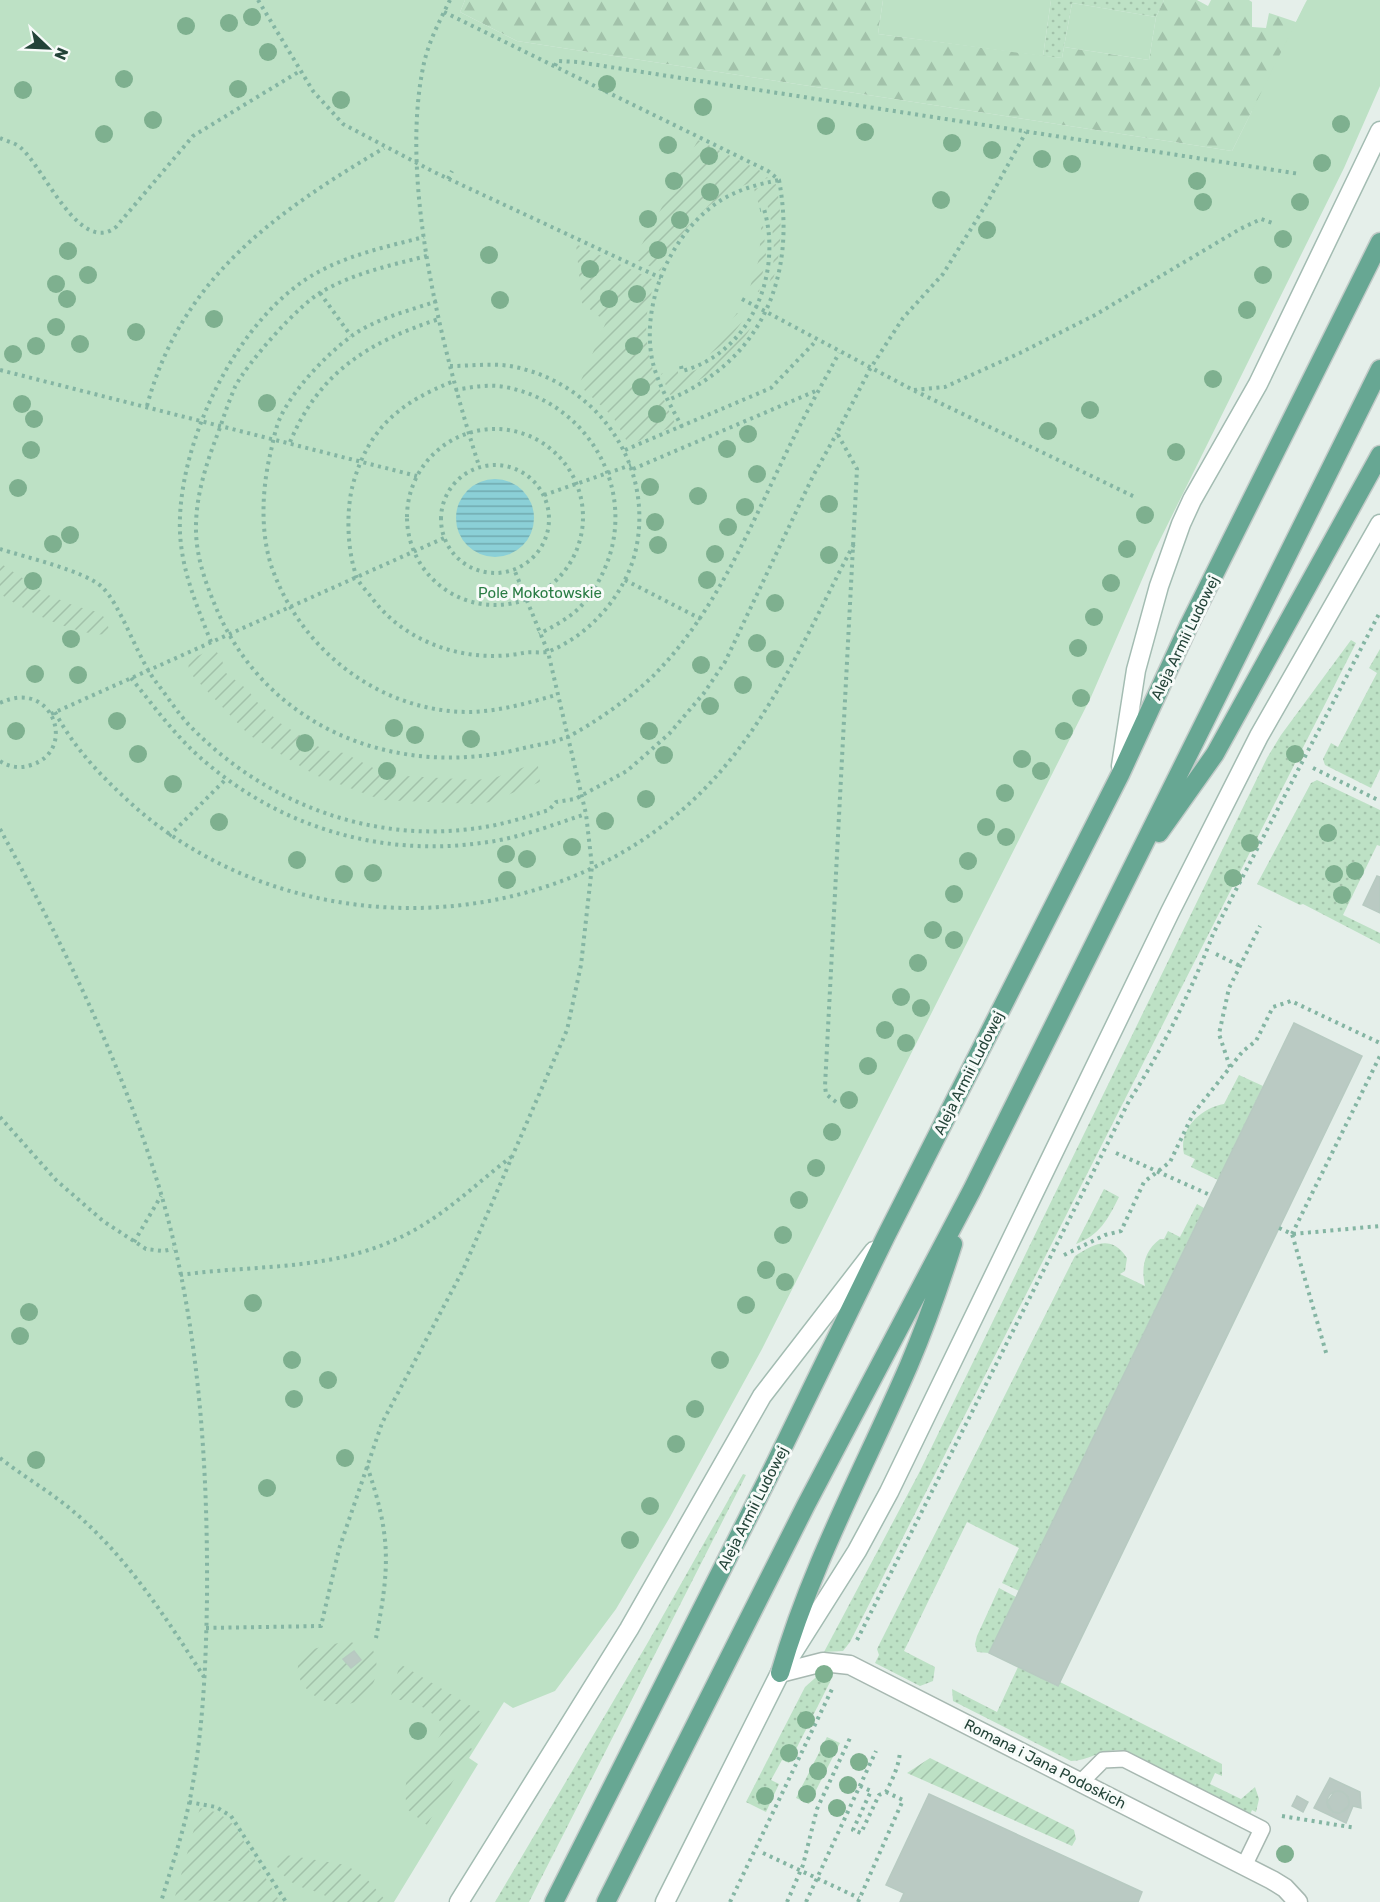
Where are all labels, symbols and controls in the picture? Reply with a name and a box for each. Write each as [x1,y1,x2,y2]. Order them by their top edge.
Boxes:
north arrow [18,18,78,78]
text: N [50,45,72,63]
street label: Aleja Armii Ludowej [1147,573,1223,703]
park label: Pole Mokotowskie [478,584,602,602]
street label: Aleja Armii Ludowej [930,1008,1008,1138]
street label: Aleja Armii Ludowej [714,1443,792,1573]
street label: Romana i Jana Podoskich [961,1715,1129,1813]

